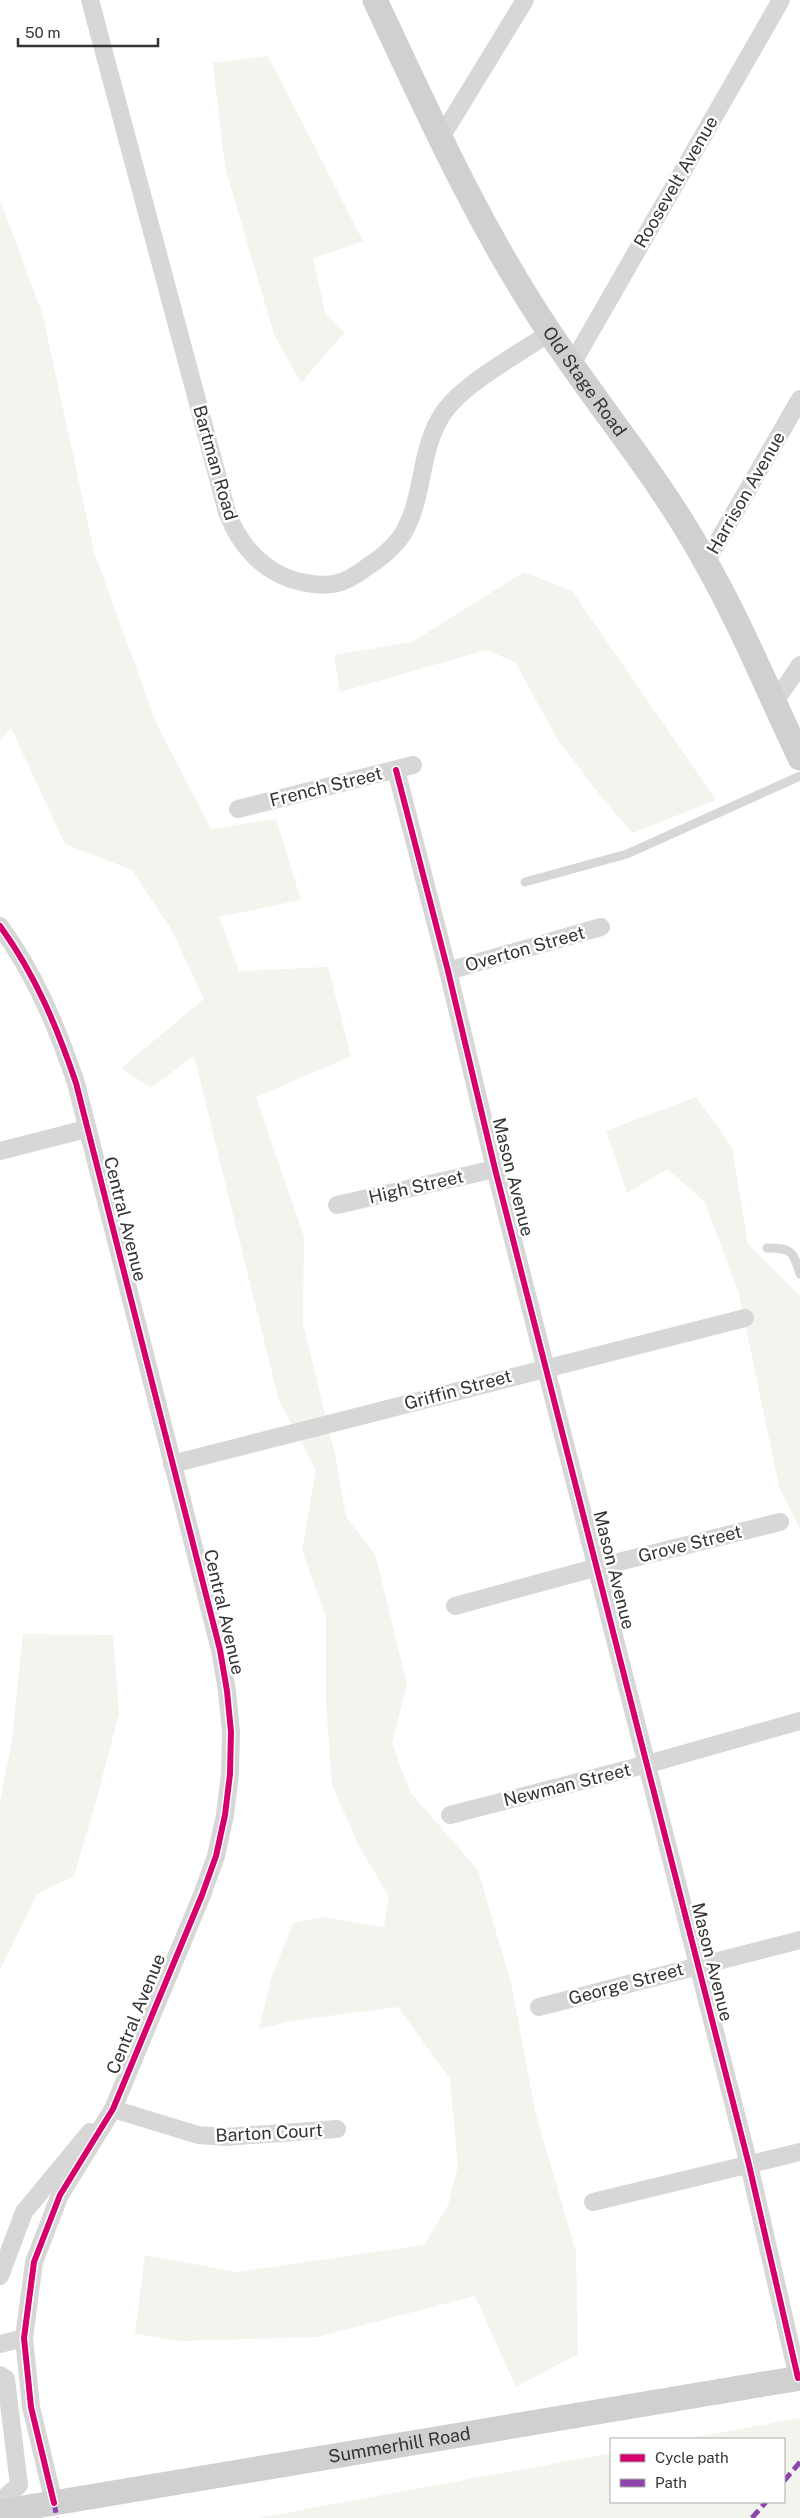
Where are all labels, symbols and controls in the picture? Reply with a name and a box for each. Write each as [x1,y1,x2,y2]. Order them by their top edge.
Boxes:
scale bar [18,15,158,47]
text: 50 m [25,24,60,41]
street label: Roosevelt Avenue [629,112,722,251]
street label: Old Stage Road [539,322,631,440]
street label: Bartman Road [189,403,242,523]
street label: Harrison Avenue [702,428,789,558]
street label: French Street [267,762,384,811]
street label: Overton Street [463,921,587,976]
street label: Mason Avenue [489,1115,538,1238]
street label: Central Avenue [100,1154,151,1283]
street label: High Street [366,1165,465,1208]
street label: Griffin Street [402,1365,514,1414]
street label: Mason Avenue [590,1508,639,1631]
street label: Grove Street [636,1521,744,1567]
street label: Central Avenue [200,1547,249,1677]
street label: Newman Street [501,1759,633,1810]
street label: Mason Avenue [688,1900,737,2023]
street label: Central Avenue [102,1951,169,2077]
street label: George Street [566,1958,686,2009]
street label: Barton Court [215,2119,323,2146]
street label: Summerhill Road [327,2422,472,2467]
legend [610,2438,785,2503]
text: Cycle path [655,2449,729,2466]
text: Path [655,2474,687,2491]

